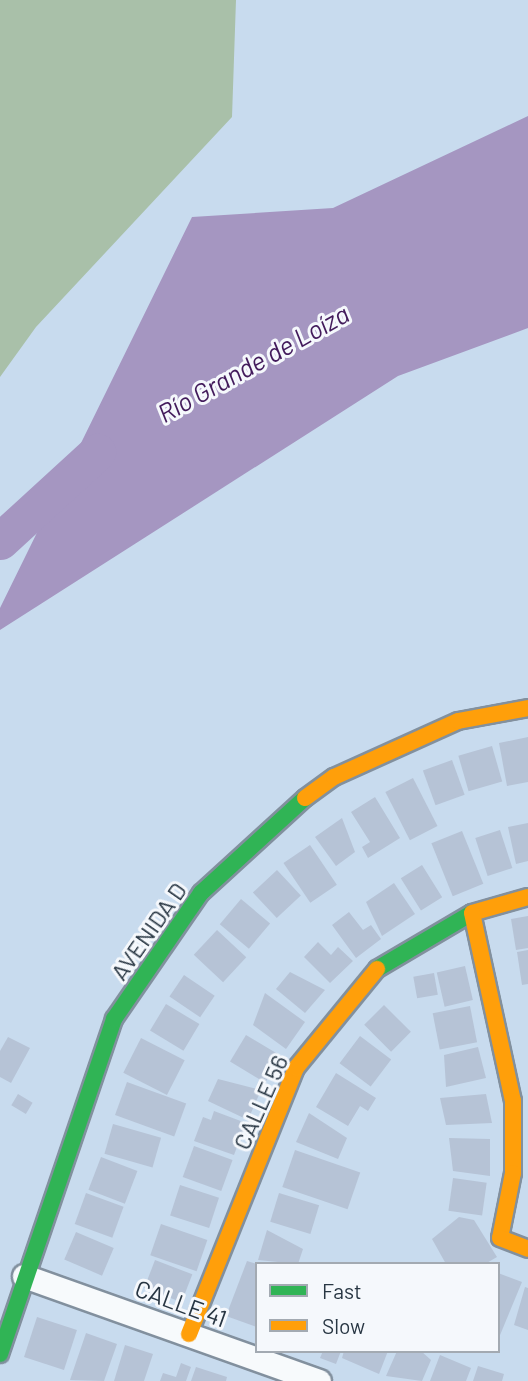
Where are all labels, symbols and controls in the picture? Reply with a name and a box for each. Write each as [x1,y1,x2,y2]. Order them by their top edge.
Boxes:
water label: Río Grande de Loíza [152,297,354,429]
street label: AVENIDA D [104,877,192,985]
street label: CALLE 56 [226,1050,294,1154]
legend [255,1262,500,1353]
street label: CALLE 41 [131,1273,231,1333]
text: Fast [322,1278,362,1303]
text: Slow [322,1313,365,1338]

